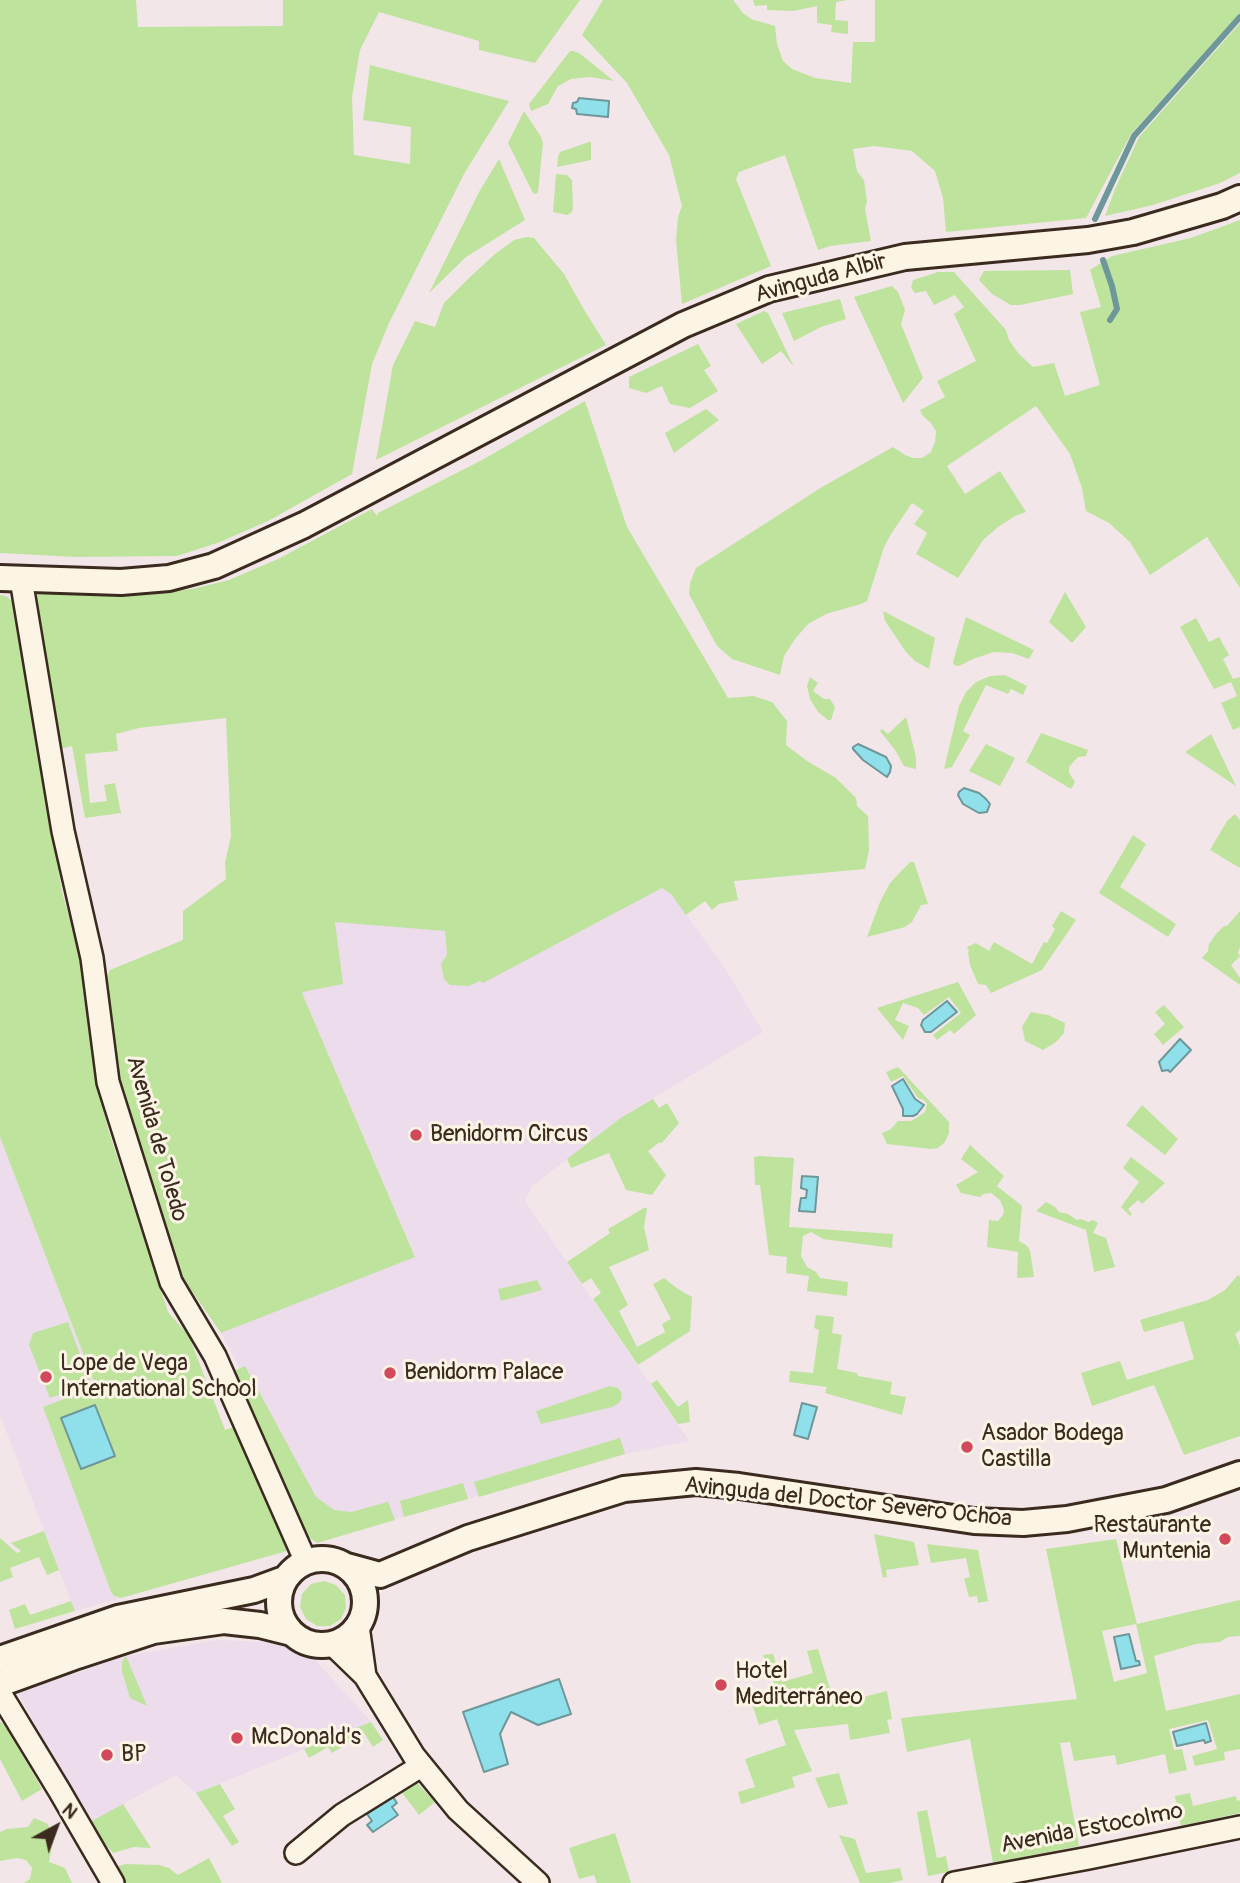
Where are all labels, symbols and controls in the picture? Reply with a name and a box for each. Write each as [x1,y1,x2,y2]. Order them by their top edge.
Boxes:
street label: Avinguda Albir [752,248,890,310]
street label: Avenida de Toledo [119,1053,193,1225]
place label: Benidorm Circus [430,1121,588,1149]
marker: Benidorm Circus [408,1127,424,1143]
place label: Lope de Vega International School [60,1350,257,1404]
place label: Benidorm Palace [404,1359,563,1387]
marker: Benidorm Palace [382,1365,398,1381]
marker: Lope de Vega International School [38,1369,54,1385]
place label: Asador Bodega Castilla [981,1420,1124,1474]
marker: Asador Bodega Castilla [959,1439,975,1455]
street label: Avinguda del Doctor Severo Ochoa [683,1472,1013,1534]
place label: Restaurante Muntenia [1093,1512,1211,1566]
marker: Restaurante Muntenia [1217,1531,1233,1547]
place label: Hotel Mediterráneo [735,1658,863,1712]
marker: Hotel Mediterráneo [713,1677,729,1693]
place label: McDonald's [251,1724,361,1752]
marker: McDonald's [229,1730,245,1746]
place label: BP [121,1741,147,1769]
marker: BP [99,1747,115,1763]
north arrow [21,1792,91,1862]
text: N [57,1798,82,1824]
street label: Avenida Estocolmo [999,1798,1185,1860]

